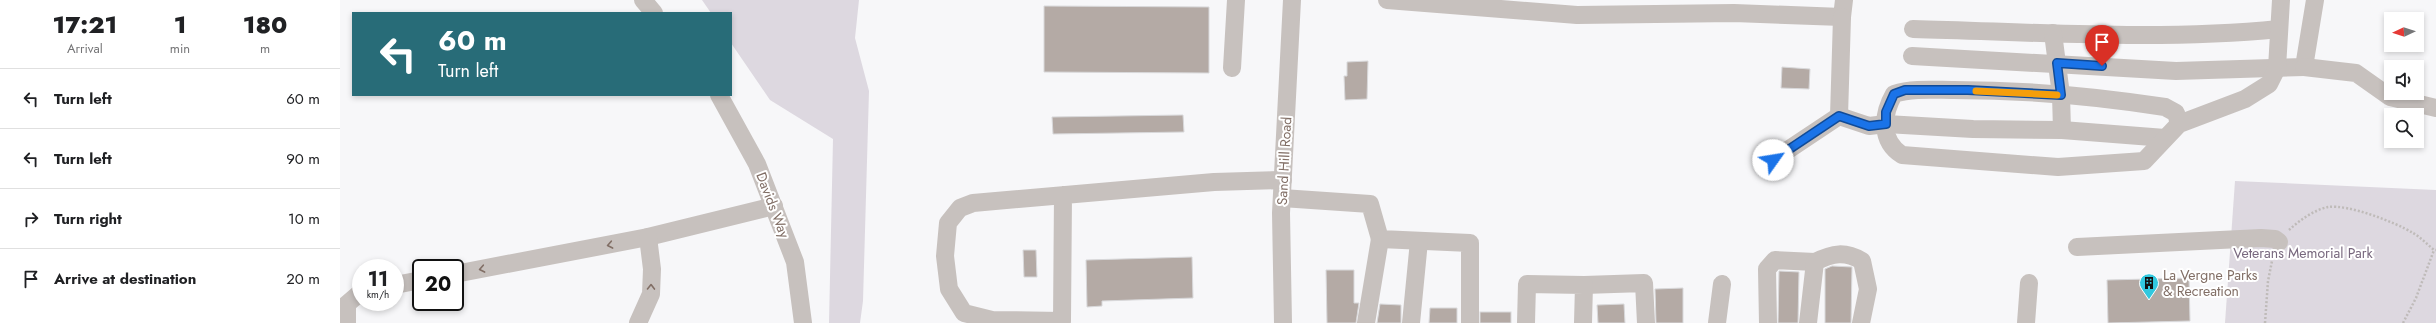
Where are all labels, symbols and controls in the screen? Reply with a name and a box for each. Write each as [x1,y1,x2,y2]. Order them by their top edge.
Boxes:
text: 17:21 [53,7,117,42]
text: 1 [174,7,186,42]
text: 180 [243,7,287,42]
north arrow [2384,12,2424,52]
map controls [2384,12,2424,148]
text: 60 m [438,20,507,61]
pin [2085,25,2119,66]
icon: left [372,28,424,80]
icon: arrive [2091,31,2113,53]
text: Arrival [67,39,103,58]
text: min [170,39,190,58]
text: m [260,39,270,58]
text: Turn left [438,58,498,84]
button: sound [2384,60,2424,100]
icon: left [20,88,42,110]
text: Turn left [54,88,112,110]
text: 60 m [286,88,320,110]
button: search [2384,108,2424,148]
street label: Sand Hill Road [1272,116,1296,206]
position arrow [1752,139,1794,181]
icon: left [20,148,42,170]
text: Turn left [54,148,112,170]
text: 90 m [286,148,320,170]
street label: Davids Way [751,169,795,242]
icon: right [20,208,42,230]
text: Turn right [54,208,122,230]
text: 10 m [288,208,320,230]
one-way arrow [607,240,613,248]
park label: Veterans Memorial Park [2233,243,2373,263]
speed limit sign: 20 [412,259,464,311]
one-way arrow [479,264,485,272]
text: 11 [368,265,388,294]
place label: La Vergne Parks & Recreation [2163,265,2258,301]
icon: arrive [20,268,42,290]
text: Arrive at destination [54,268,196,290]
text: 20 m [286,268,320,290]
building icon: La Vergne Parks & Recreation [2138,272,2160,300]
one-way arrow [647,284,655,290]
text: km/h [367,287,389,302]

